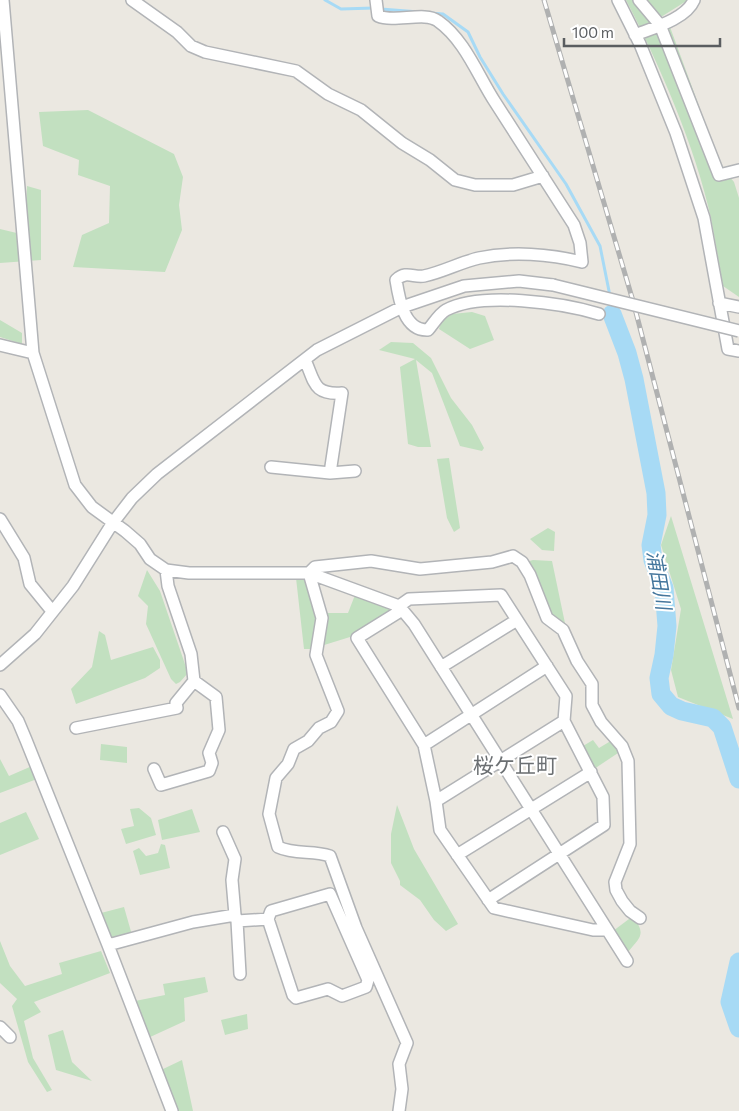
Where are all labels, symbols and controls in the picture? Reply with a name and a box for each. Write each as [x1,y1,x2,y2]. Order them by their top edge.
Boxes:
scale bar [564,15,720,47]
text: 100 m [572,23,614,41]
water label: 浦田川 [643,548,677,613]
district label: 桜ケ丘町 [473,752,557,777]

